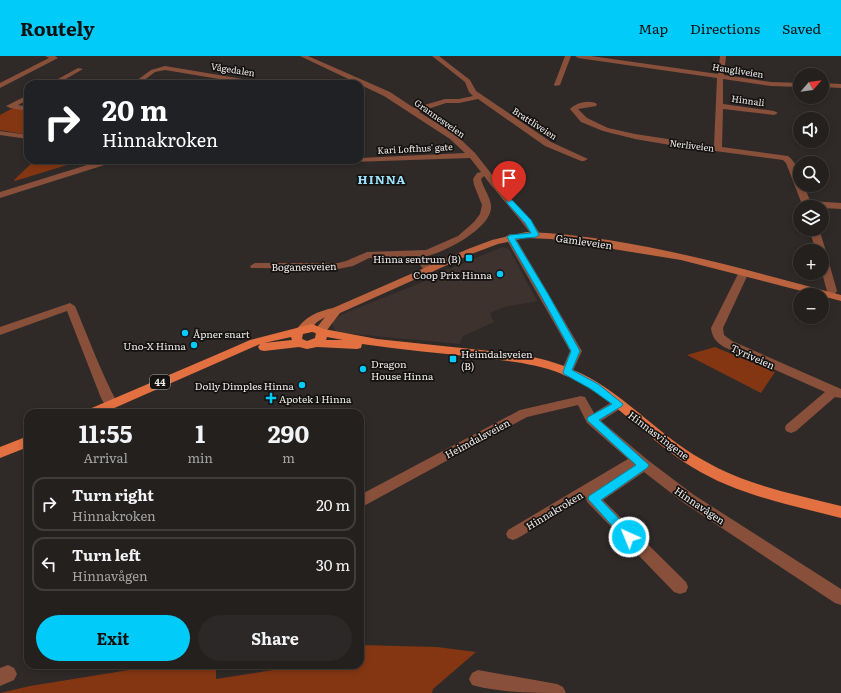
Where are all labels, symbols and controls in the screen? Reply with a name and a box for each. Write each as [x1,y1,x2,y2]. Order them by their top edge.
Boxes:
text: Routely [20,14,95,42]
text: Map [638,18,668,38]
text: Directions [690,18,760,38]
text: Saved [782,18,821,38]
street label: Vågedalen [210,59,256,79]
street label: Haugliveien [711,59,765,81]
north arrow [793,68,829,104]
map controls [793,68,829,324]
text: 20 m [102,88,168,130]
street label: Hinnali [731,91,765,109]
street label: Grannesveien [412,95,468,141]
icon: right [36,96,88,148]
street label: Brattliveien [510,103,560,143]
button: sound [793,112,829,148]
text: Hinnakroken [102,126,218,153]
street label: Nerliveien [669,135,715,155]
street label: Kari Lofthus' gate [377,139,453,157]
button: search [793,156,829,192]
pin [492,161,526,202]
icon: arrive [498,167,520,189]
district label: HINNA [358,170,406,188]
button: layers [793,200,829,236]
street label: Gamleveien [555,230,613,252]
button: + [793,244,829,280]
place label: Hinna sentrum (B) [373,251,461,266]
marker: Hinna sentrum (B) [464,253,474,263]
street label: Boganesveien [271,258,337,274]
place label: Coop Prix Hinna [413,267,493,282]
marker: Coop Prix Hinna [495,269,505,279]
button: − [793,288,829,324]
place label: Åpner snart [193,326,250,341]
marker: Åpner snart [180,328,190,338]
place label: Uno-X Hinna [123,338,187,353]
marker: Uno-X Hinna [189,340,199,350]
street label: Tyriveien [729,340,778,373]
place label: Heimdalsveien (B) [461,346,533,373]
marker: Heimdalsveien (B) [448,354,458,364]
place label: Dragon House Hinna [371,356,434,383]
marker: Dragon House Hinna [358,364,368,374]
road number: 44 [150,375,170,389]
place label: Dolly Dimples Hinna [195,378,295,393]
marker: Dolly Dimples Hinna [297,380,307,390]
place label: Apotek 1 Hinna [279,391,352,406]
marker: Apotek 1 Hinna [266,393,276,403]
street label: Hinnasvingene [625,407,693,463]
street label: Heimdalsveien [442,414,512,461]
text: 11:55 [79,415,133,450]
text: 1 [195,415,205,450]
text: 290 [268,415,309,450]
text: Arrival [84,448,128,467]
text: min [187,448,213,467]
text: m [282,448,295,467]
text: Turn right [72,483,154,506]
street label: Hinnavågen [672,483,729,528]
street label: Hinnakroken [523,487,586,533]
icon: right [38,493,60,515]
text: 20 m [316,493,350,516]
text: Hinnakroken [72,506,156,525]
position arrow [608,516,650,558]
text: Turn left [72,543,141,566]
icon: left [38,553,60,575]
text: 30 m [316,553,350,576]
text: Hinnavågen [72,566,148,585]
button: Exit [36,615,190,661]
button: Share [198,615,352,661]

